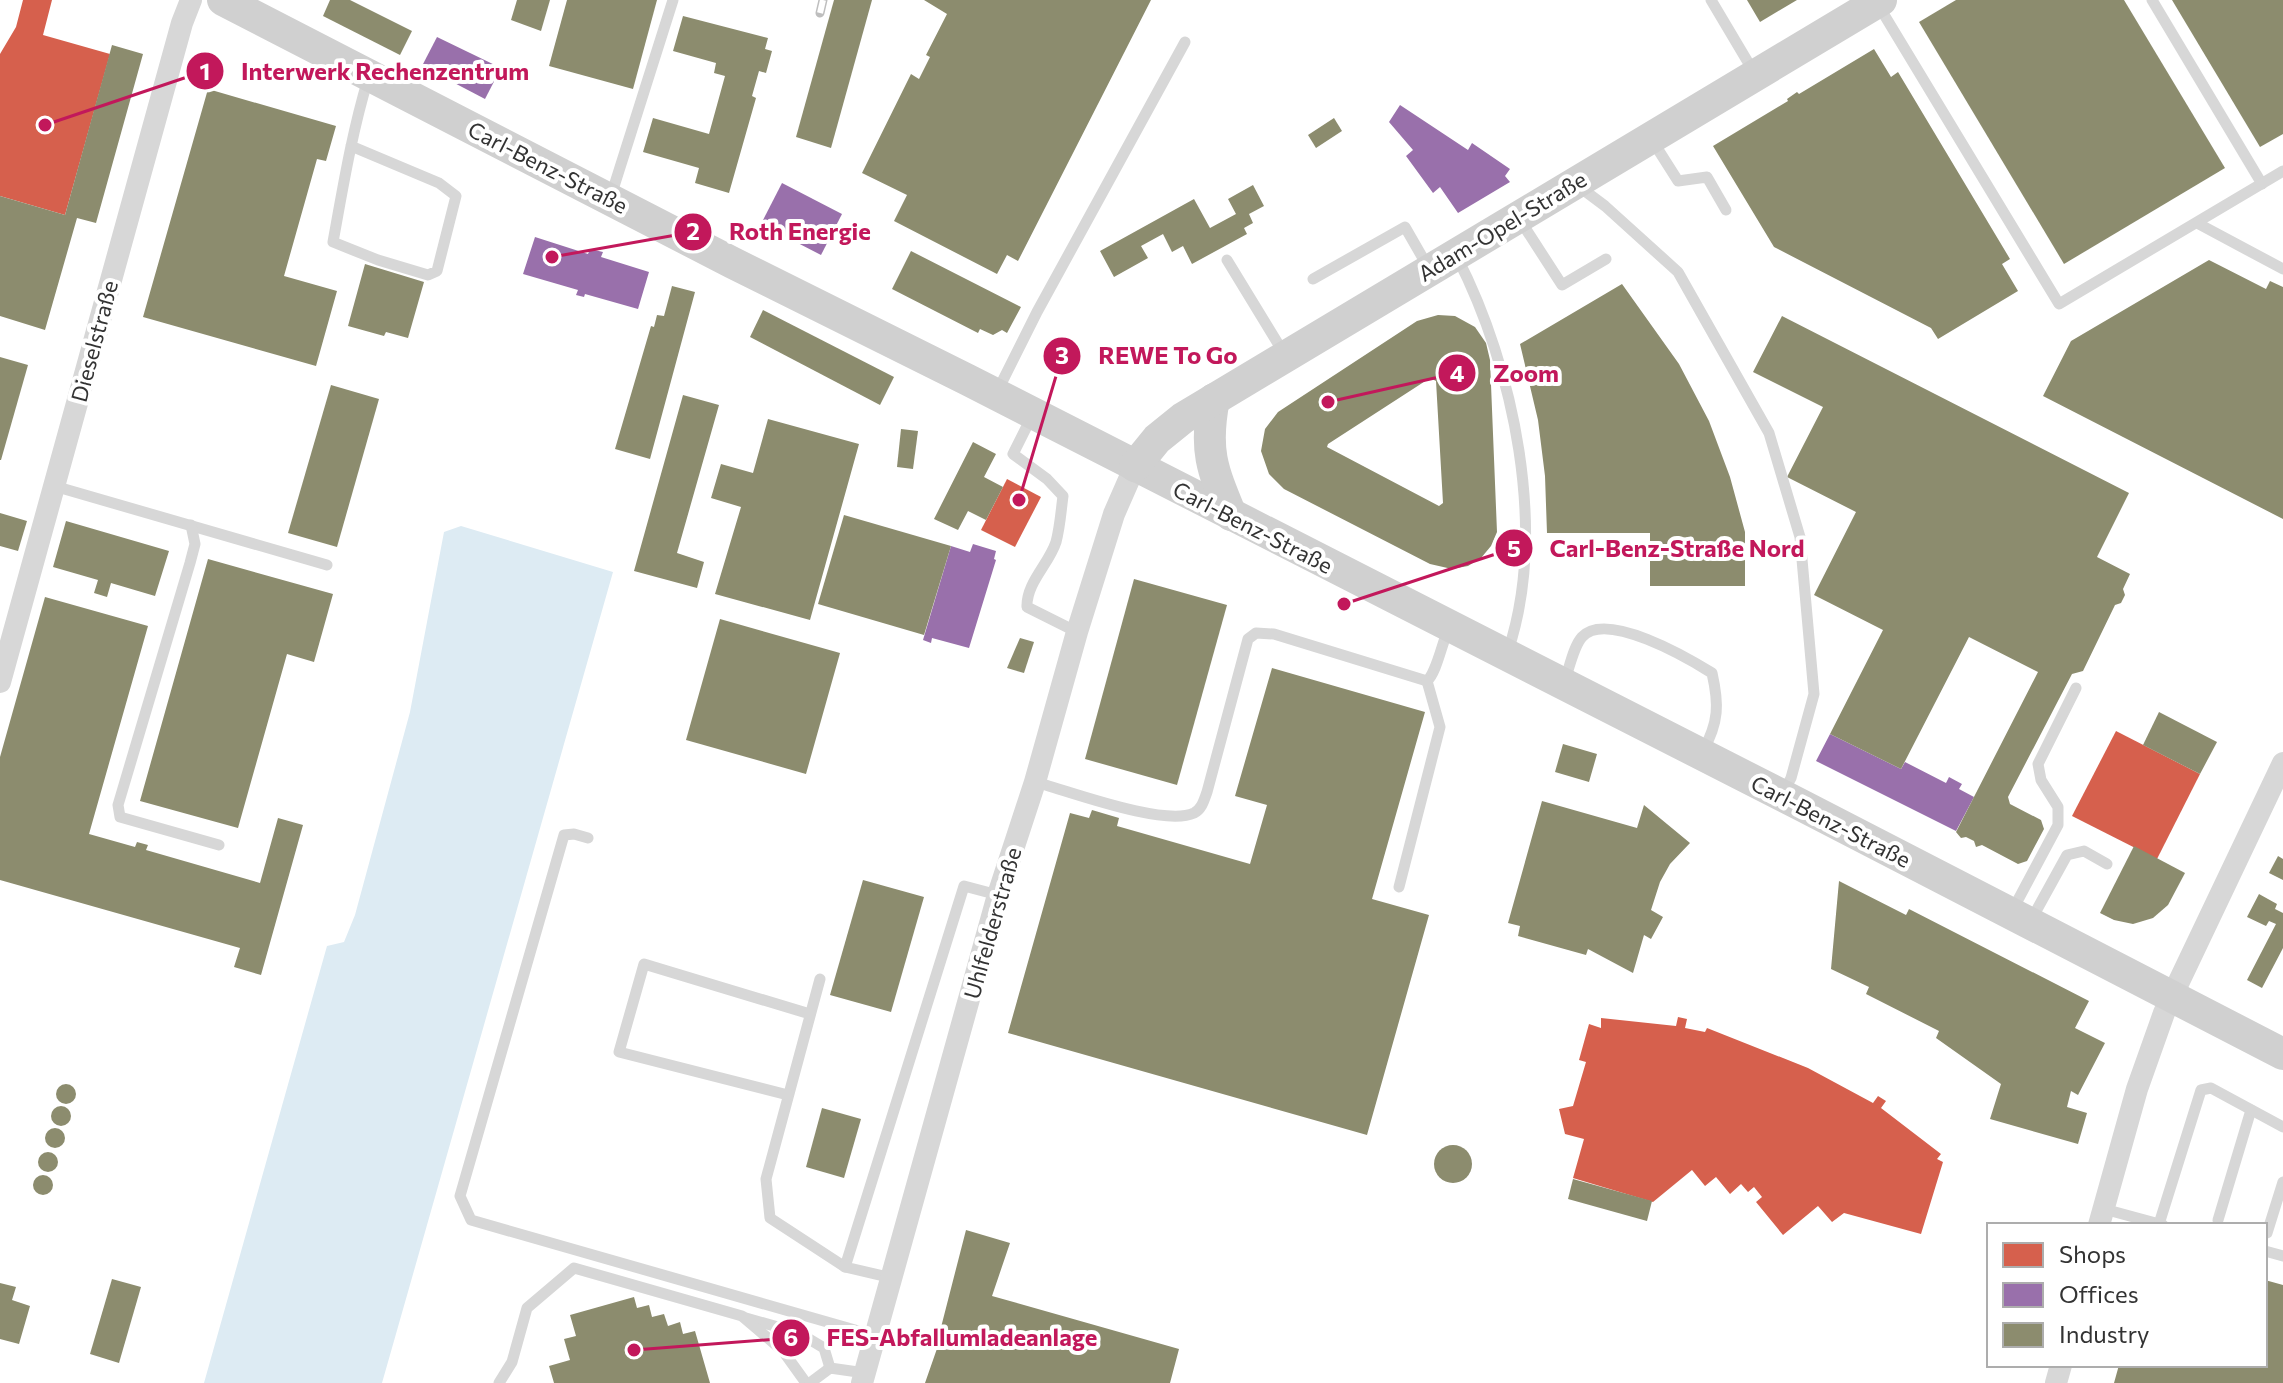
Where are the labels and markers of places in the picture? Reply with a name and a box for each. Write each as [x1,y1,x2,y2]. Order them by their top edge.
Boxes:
callout: Interwerk Rechenzentrum [185,47,545,95]
callout: Roth Energie [673,208,887,256]
callout: REWE To Go [1042,332,1254,380]
callout: Zoom [1437,349,1575,397]
callout: Carl-Benz-Straße Nord [1494,524,1821,572]
callout: FES-Abfallumladeanlage [771,1314,1114,1362]

